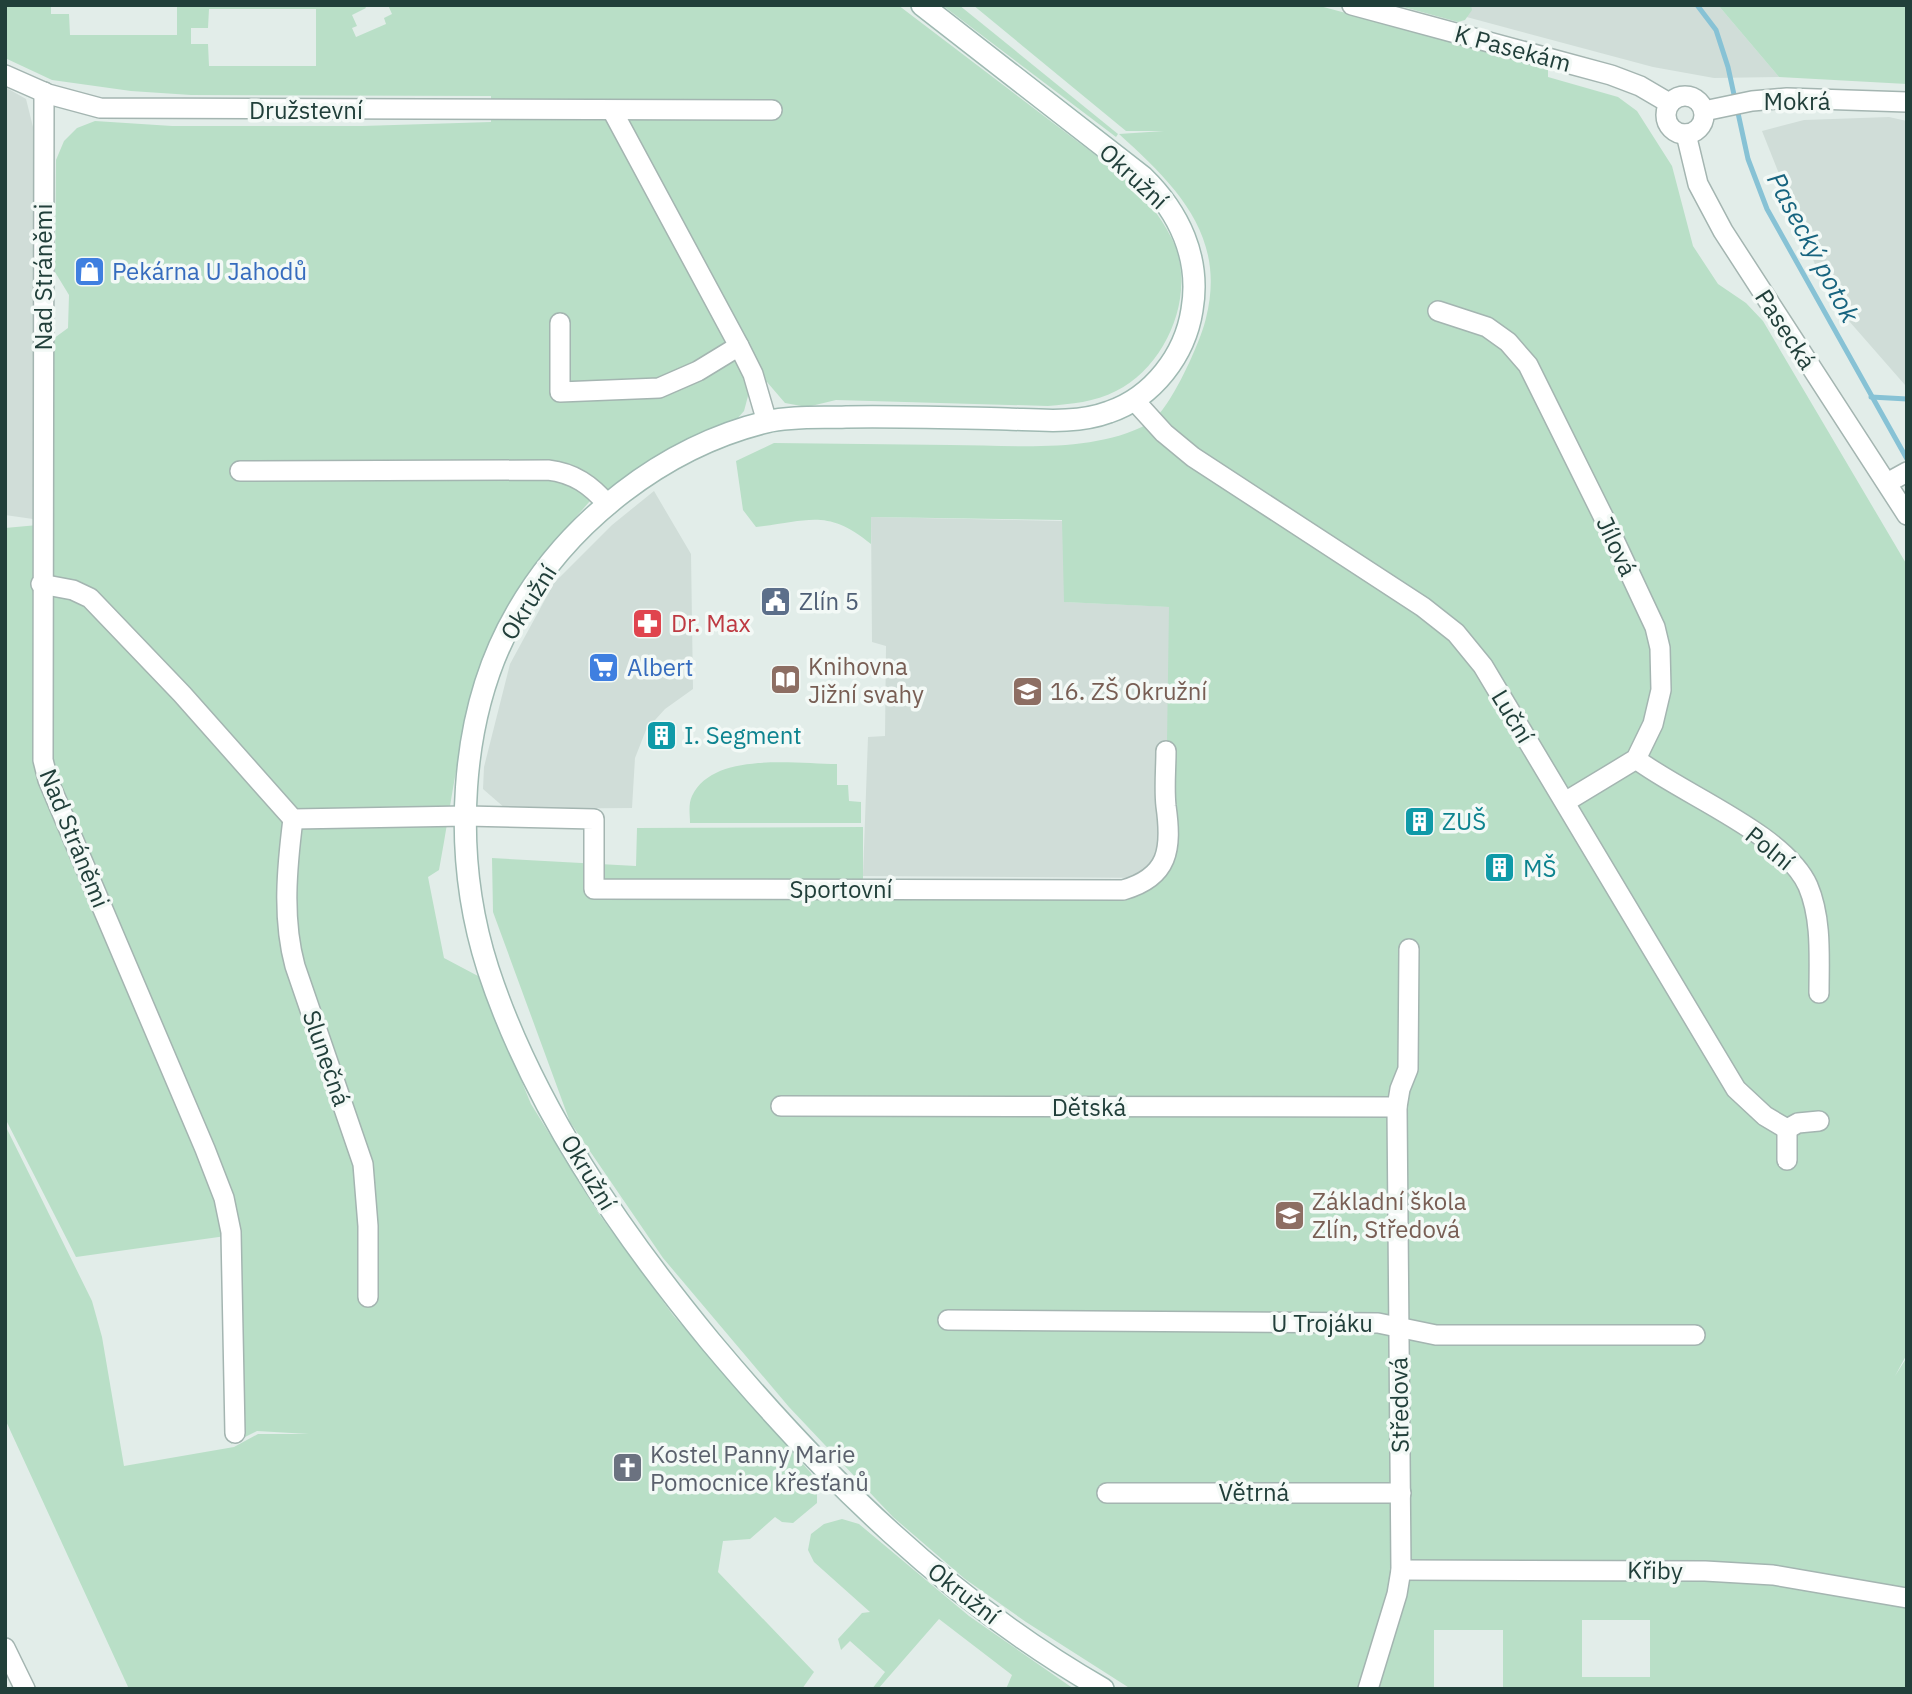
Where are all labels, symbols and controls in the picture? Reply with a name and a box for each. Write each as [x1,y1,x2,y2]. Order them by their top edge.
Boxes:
street label: K Pasekám [1451,17,1575,79]
street label: Mokrá [1763,85,1831,117]
street label: Družstevní [249,94,363,126]
street label: Okružní [1093,136,1175,216]
water label: Pasecký potok [1760,166,1868,328]
street label: Nad Stráněmi [27,203,59,351]
shop icon: Pekárna U Jahodů [72,254,106,288]
place label: Pekárna U Jahodů [112,255,307,287]
street label: Pasecká [1748,283,1824,375]
street label: Jílová [1589,511,1645,581]
street label: Okružní [492,558,564,646]
public building icon: Zlín 5 [759,584,793,618]
place label: Zlín 5 [799,585,859,617]
pharmacy icon: Dr. Max [631,606,665,640]
place label: Dr. Max [671,607,751,639]
supermarket icon: Albert [587,650,621,684]
place label: Knihovna Jižní svahy [808,650,924,710]
place label: Albert [627,651,693,683]
library icon: Knihovna Jižní svahy [768,663,802,697]
school or university icon: 16. ZŠ Okružní [1010,674,1044,708]
place label: 16. ZŠ Okružní [1050,675,1207,707]
street label: Luční [1485,683,1541,749]
building icon: I. Segment [644,718,678,752]
place label: I. Segment [684,719,802,751]
street label: Nad Stráněmi [33,764,117,912]
building icon: ZUŠ [1402,804,1436,838]
place label: ZUŠ [1442,805,1486,837]
street label: Polní [1739,819,1801,877]
building icon: MŠ [1483,851,1517,885]
place label: MŠ [1523,852,1556,884]
street label: Sportovní [789,873,893,905]
street label: Slunečná [296,1006,358,1110]
street label: Dětská [1052,1091,1127,1123]
street label: Okružní [554,1128,624,1216]
place label: Základní škola Zlín, Středová [1312,1185,1467,1245]
school or university icon: Základní škola Zlín, Středová [1272,1198,1306,1232]
street label: U Trojáku [1271,1307,1373,1339]
street label: Středová [1382,1357,1416,1453]
place label: Kostel Panny Marie Pomocnice křesťanů [650,1438,869,1498]
church icon: Kostel Panny Marie Pomocnice křesťanů [610,1451,644,1485]
street label: Větrná [1219,1476,1290,1508]
street label: Křiby [1627,1554,1683,1586]
street label: Okružní [922,1555,1006,1631]

